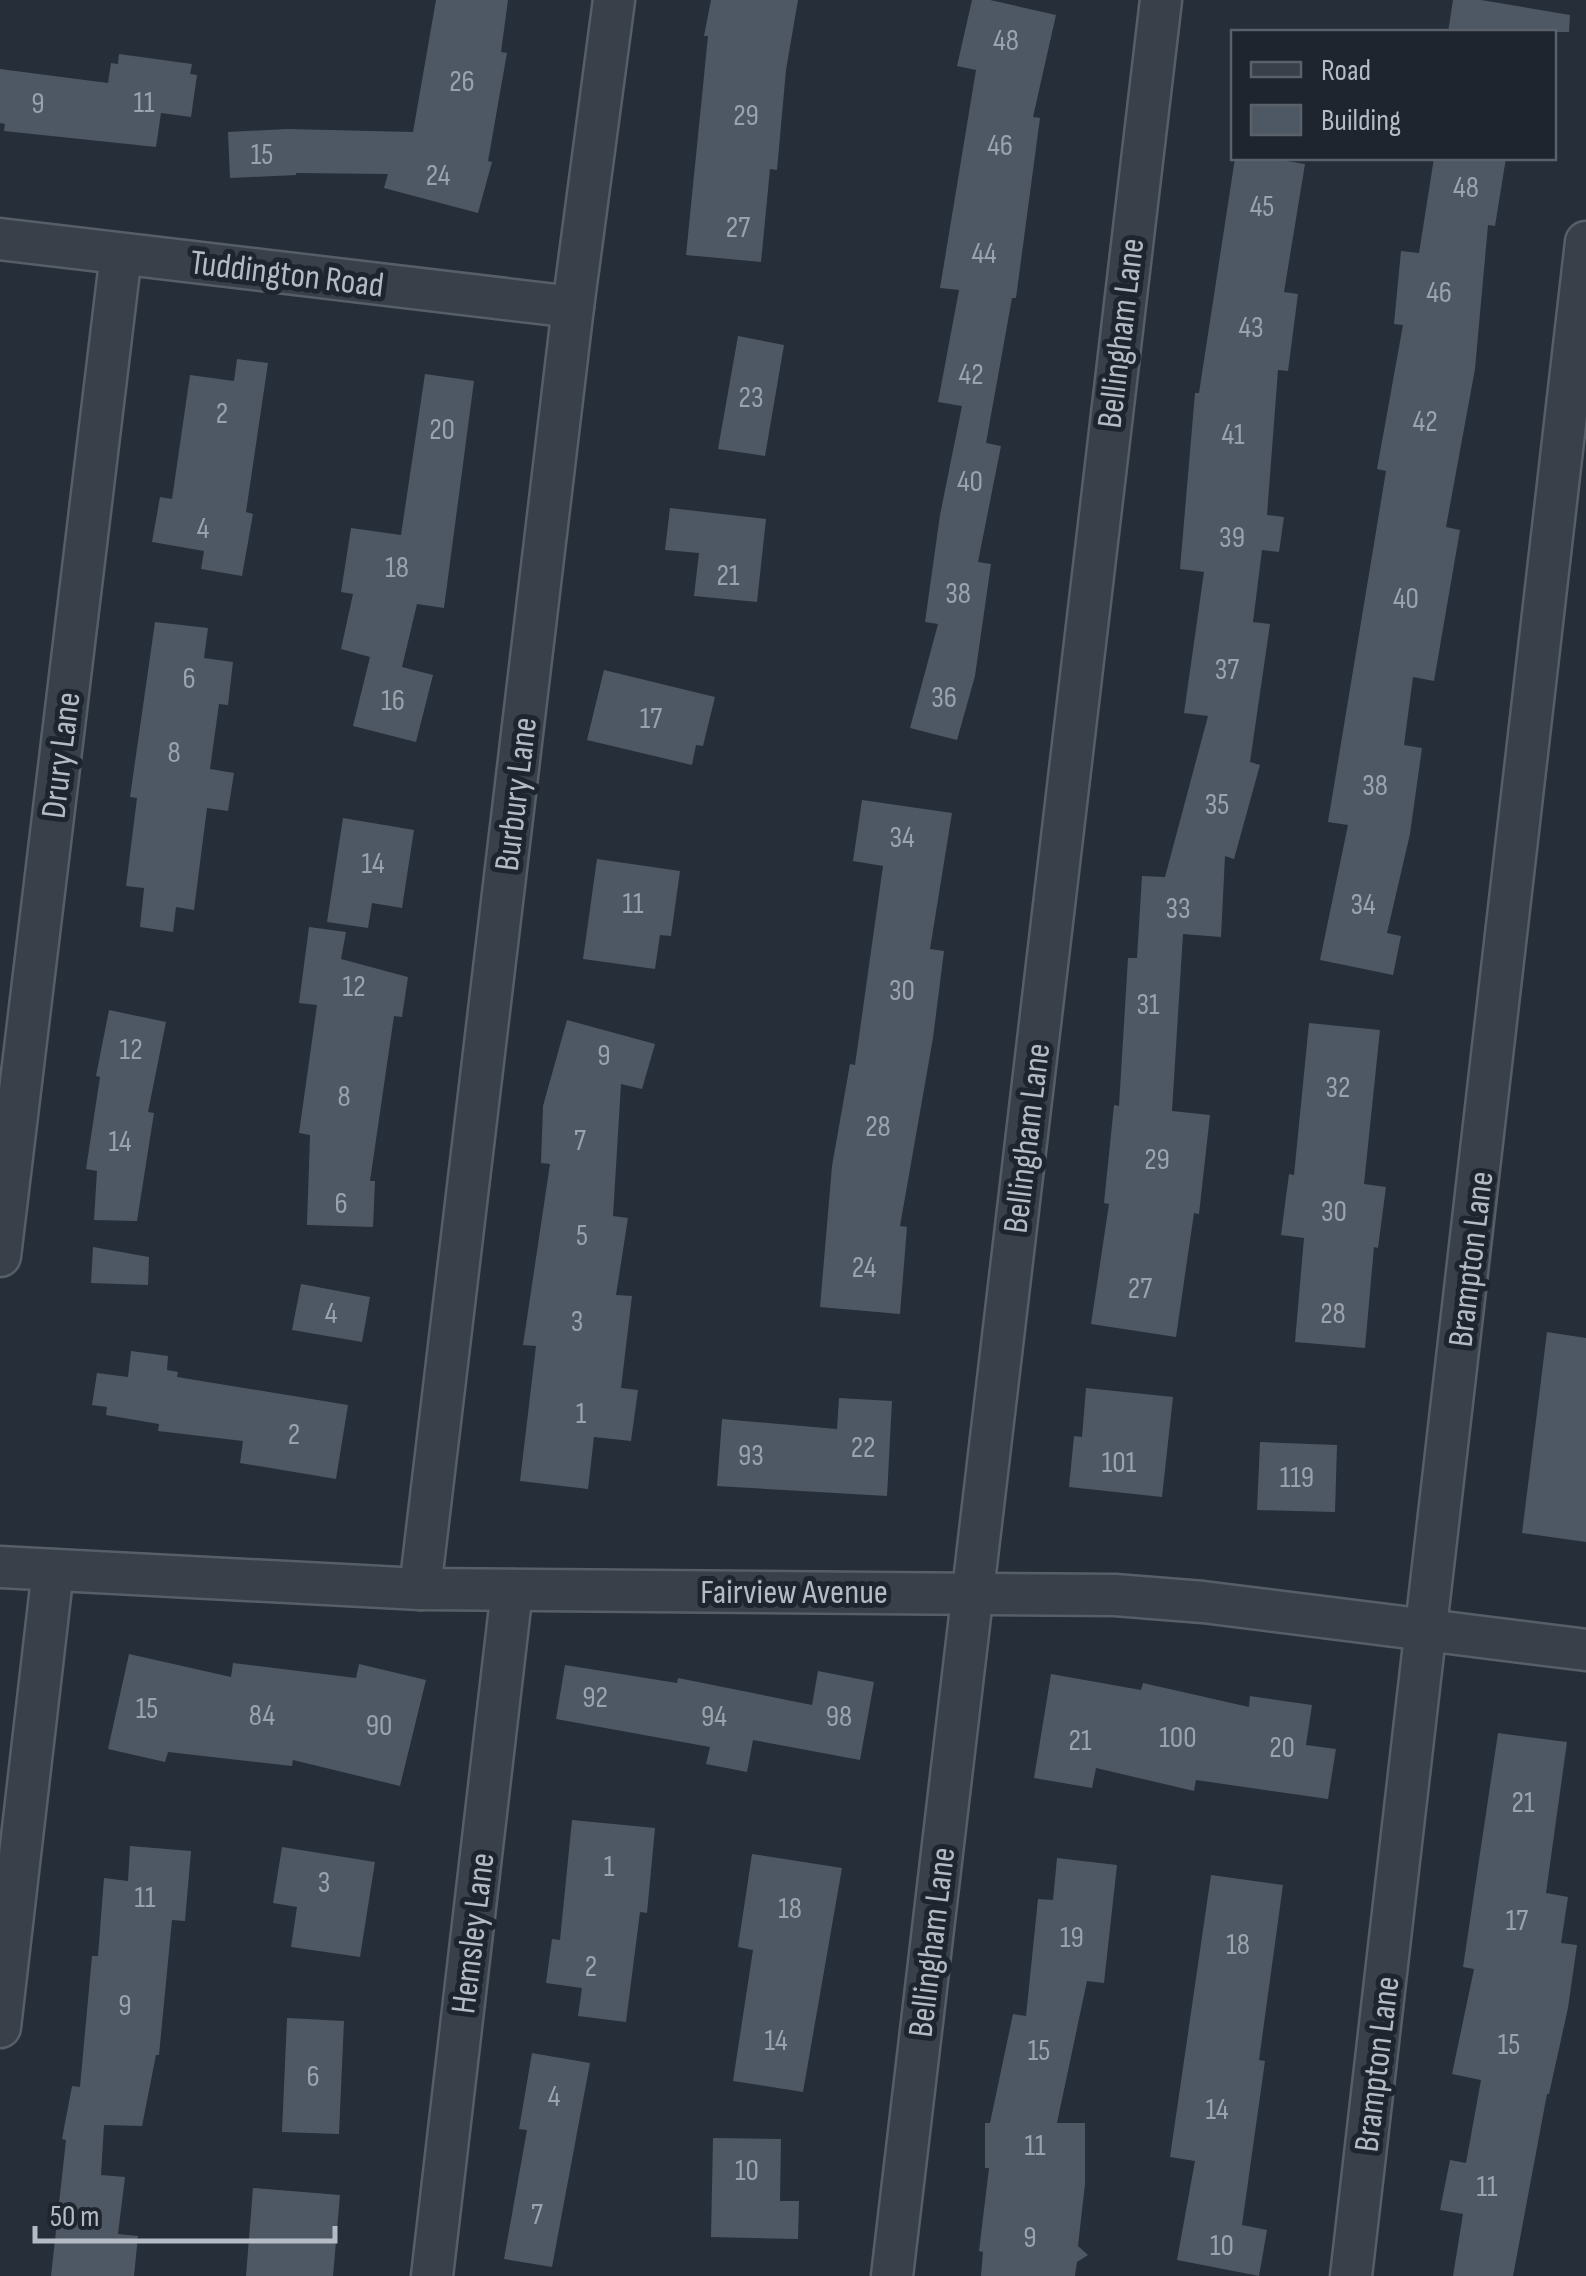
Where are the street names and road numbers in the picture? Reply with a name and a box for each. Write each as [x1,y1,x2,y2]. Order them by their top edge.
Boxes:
street label: Bellingham Lane [1089,236,1154,431]
street label: Tuddington Road [188,241,386,308]
street label: Drury Lane [32,690,91,821]
street label: Burbury Lane [486,715,547,873]
street label: Bellingham Lane [995,1041,1060,1236]
street label: Brampton Lane [1439,1169,1504,1349]
street label: Fairview Avenue [700,1571,888,1614]
street label: Bellingham Lane [900,1845,965,2040]
street label: Hemsley Lane [442,1850,505,2016]
street label: Brampton Lane [1345,1974,1410,2154]

